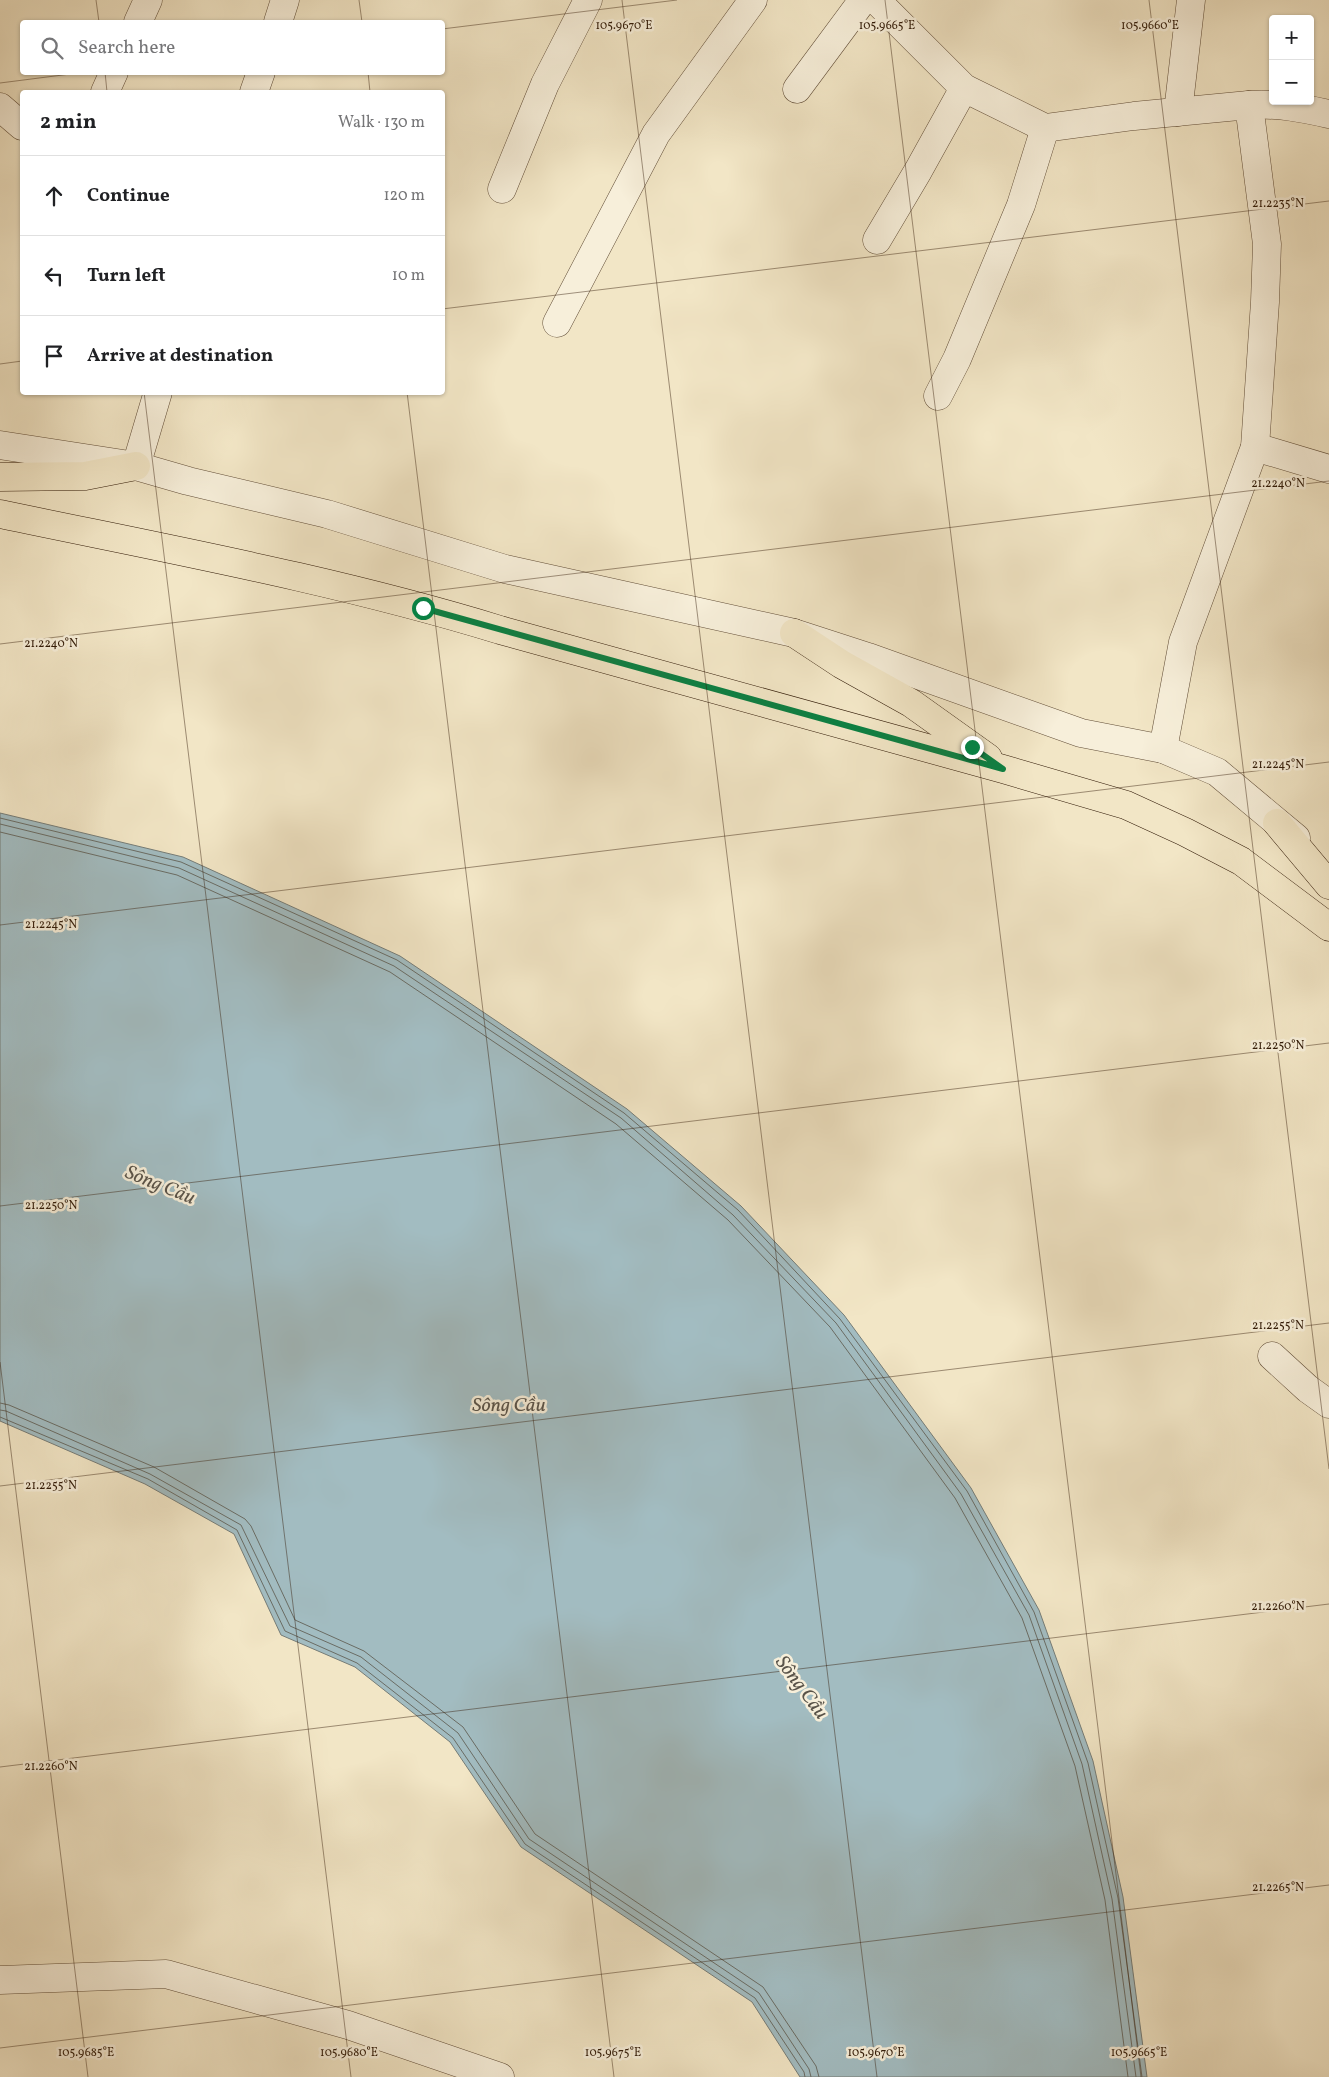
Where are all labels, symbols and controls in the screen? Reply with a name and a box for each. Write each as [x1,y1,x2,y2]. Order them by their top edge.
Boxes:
map controls [1269,15,1314,105]
button: + [1269,15,1314,60]
text: 105.9670°E [595,18,653,34]
text: 105.9665°E [859,18,915,34]
text: 105.9660°E [1121,18,1179,34]
search box [20,20,445,75]
icon: search [38,34,66,62]
text: Search here [78,35,175,61]
button: − [1269,60,1314,105]
text: 2 min [40,108,97,137]
text: Walk · 130 m [338,112,425,134]
icon: ahead [40,182,68,210]
text: Continue [87,183,170,209]
text: 120 m [383,185,425,207]
text: 21.2235°N [1252,196,1304,212]
icon: left [40,262,68,290]
text: Turn left [87,263,166,289]
text: 10 m [392,265,425,287]
icon: arrive [40,342,68,370]
text: Arrive at destination [87,343,273,369]
text: 21.2240°N [1251,476,1305,492]
route start [412,597,435,620]
text: 21.2240°N [24,636,78,652]
route end [961,736,984,759]
text: 21.2245°N [1252,757,1304,773]
text: 21.2245°N [25,917,77,933]
text: 21.2250°N [1252,1038,1304,1054]
water label: Sông Cầu [121,1159,199,1213]
text: 21.2250°N [25,1198,77,1214]
text: 21.2255°N [1252,1318,1304,1334]
water label: Sông Cầu [472,1392,546,1420]
text: 21.2255°N [25,1478,77,1494]
text: 21.2260°N [1251,1599,1305,1615]
water label: Sông Cầu [768,1650,834,1726]
text: 21.2260°N [24,1759,78,1775]
text: 21.2265°N [1252,1880,1304,1896]
text: 105.9685°E [58,2045,114,2061]
text: 105.9680°E [320,2045,378,2061]
text: 105.9675°E [585,2045,641,2061]
text: 105.9670°E [847,2045,905,2061]
text: 105.9665°E [1111,2045,1167,2061]

